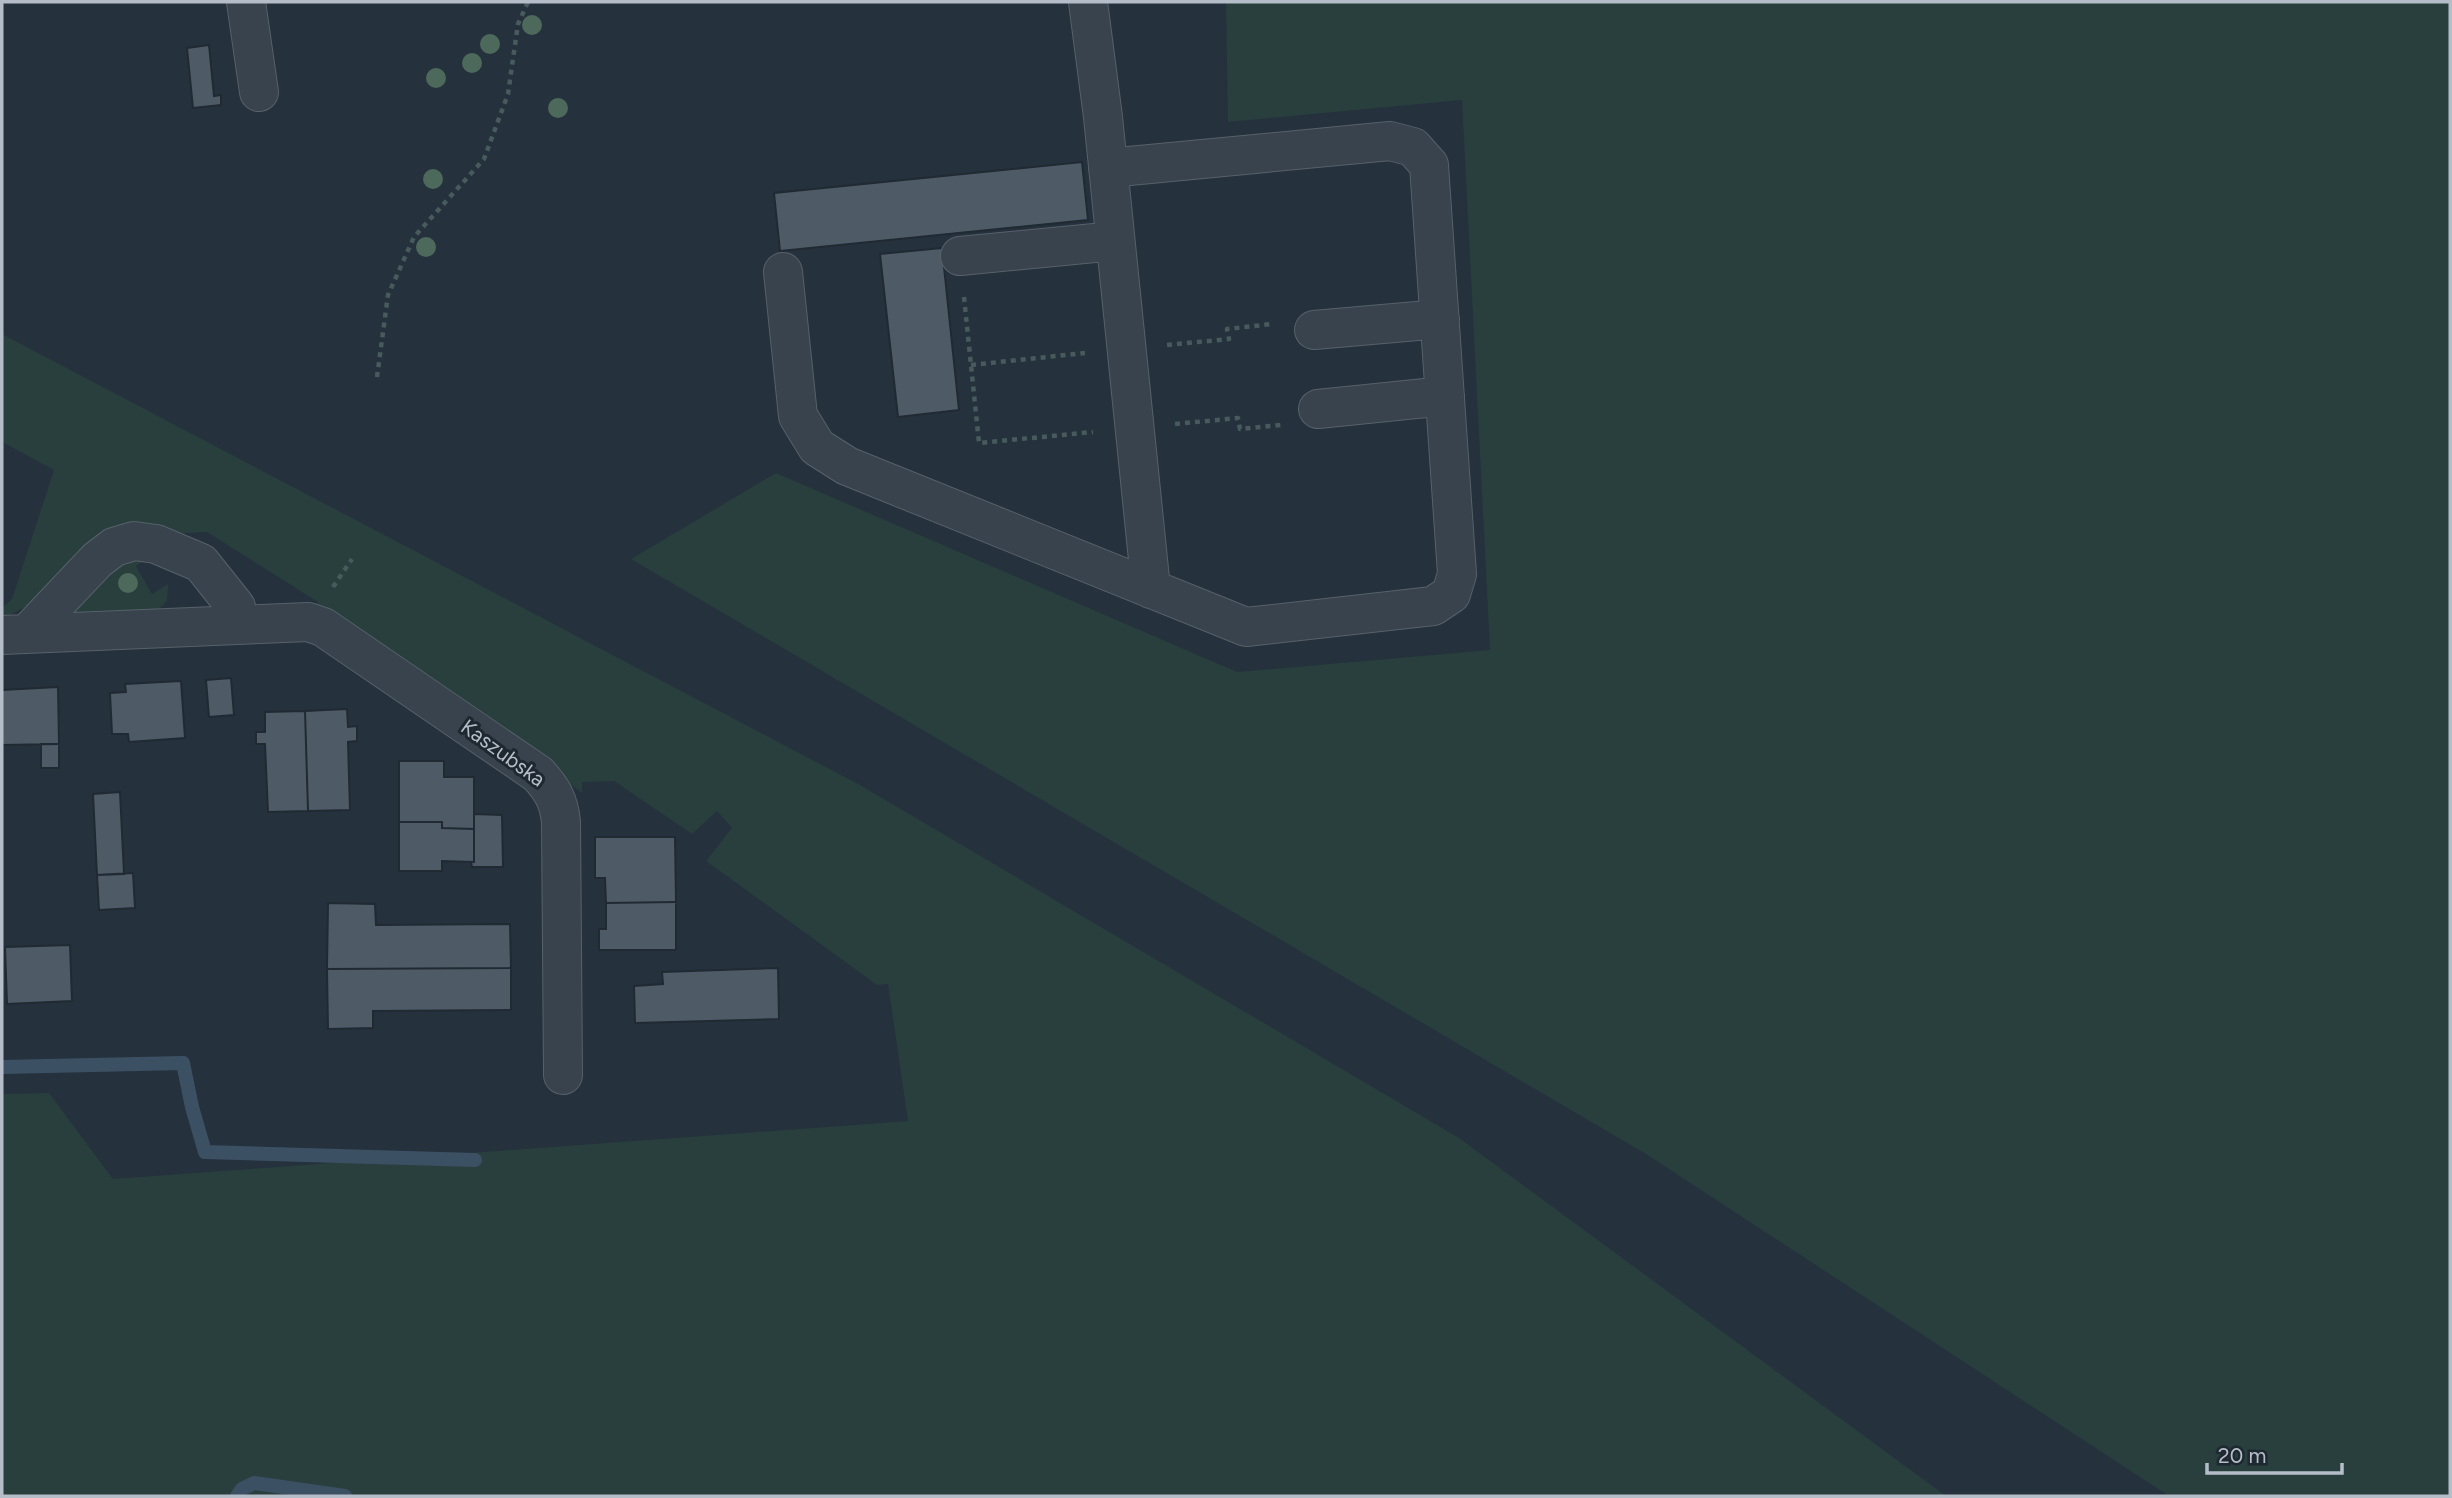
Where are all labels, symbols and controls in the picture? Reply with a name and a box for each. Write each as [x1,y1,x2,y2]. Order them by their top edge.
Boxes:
street label: Kaszubska [456,714,550,791]
scale bar [2207,1432,2342,1476]
text: 20 m [2218,1443,2266,1468]

